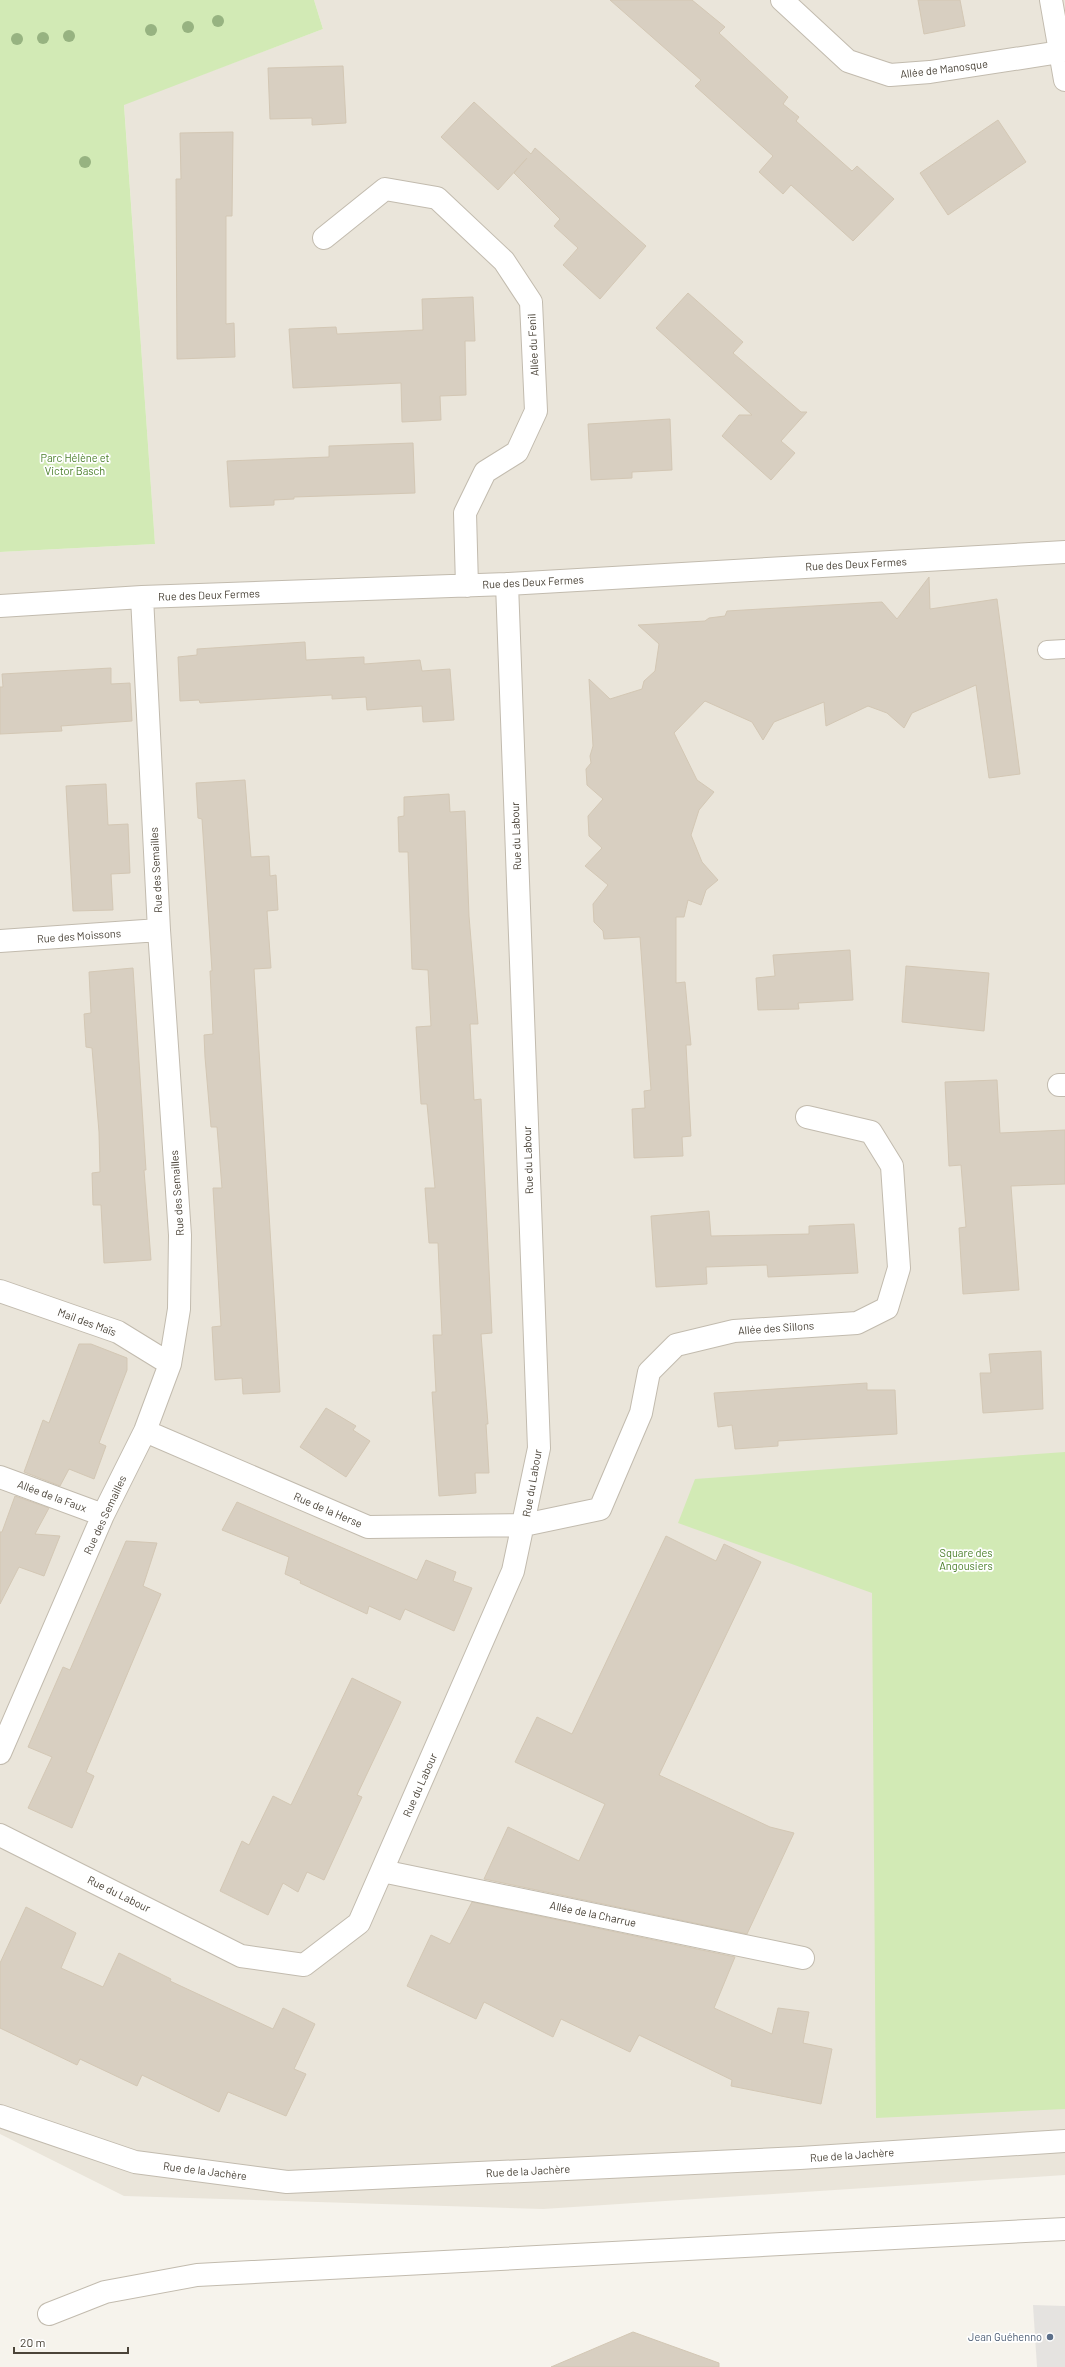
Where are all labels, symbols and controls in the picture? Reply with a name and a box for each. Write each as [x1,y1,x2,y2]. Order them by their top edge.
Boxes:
street label: Allée de Manosque [899,57,989,80]
street label: Allée du Fenil [524,313,541,377]
park label: Parc Hélène et Victor Basch [40,451,110,477]
street label: Rue des Deux Fermes [805,554,907,573]
street label: Rue des Deux Fermes [482,572,584,591]
street label: Rue des Deux Fermes [158,586,260,603]
street label: Rue du Labour [508,802,523,870]
street label: Rue des Semailles [147,827,164,913]
street label: Rue des Moissons [36,926,121,945]
street label: Rue du Labour [520,1126,535,1194]
street label: Rue des Semailles [167,1150,186,1236]
street label: Mail des Maïs [56,1305,118,1338]
street label: Allée des Sillons [737,1318,815,1337]
street label: Rue du Labour [519,1448,544,1518]
street label: Rue des Semailles [81,1473,129,1556]
street label: Allée de la Faux [16,1477,89,1514]
street label: Rue de la Herse [292,1489,365,1530]
park label: Square des Angousiers [939,1546,993,1572]
street label: Rue du Labour [400,1751,439,1819]
street label: Rue du Labour [86,1873,153,1914]
street label: Allée de la Charrue [549,1898,638,1929]
street label: Rue de la Jachère [809,2145,895,2164]
street label: Rue de la Jachère [162,2159,248,2182]
street label: Rue de la Jachère [486,2162,571,2179]
scale bar [14,2329,128,2355]
place label: Jean Guéhenno [968,2330,1042,2343]
marker: Jean Guéhenno [1045,2332,1055,2342]
text: 20 m [20,2335,46,2349]

